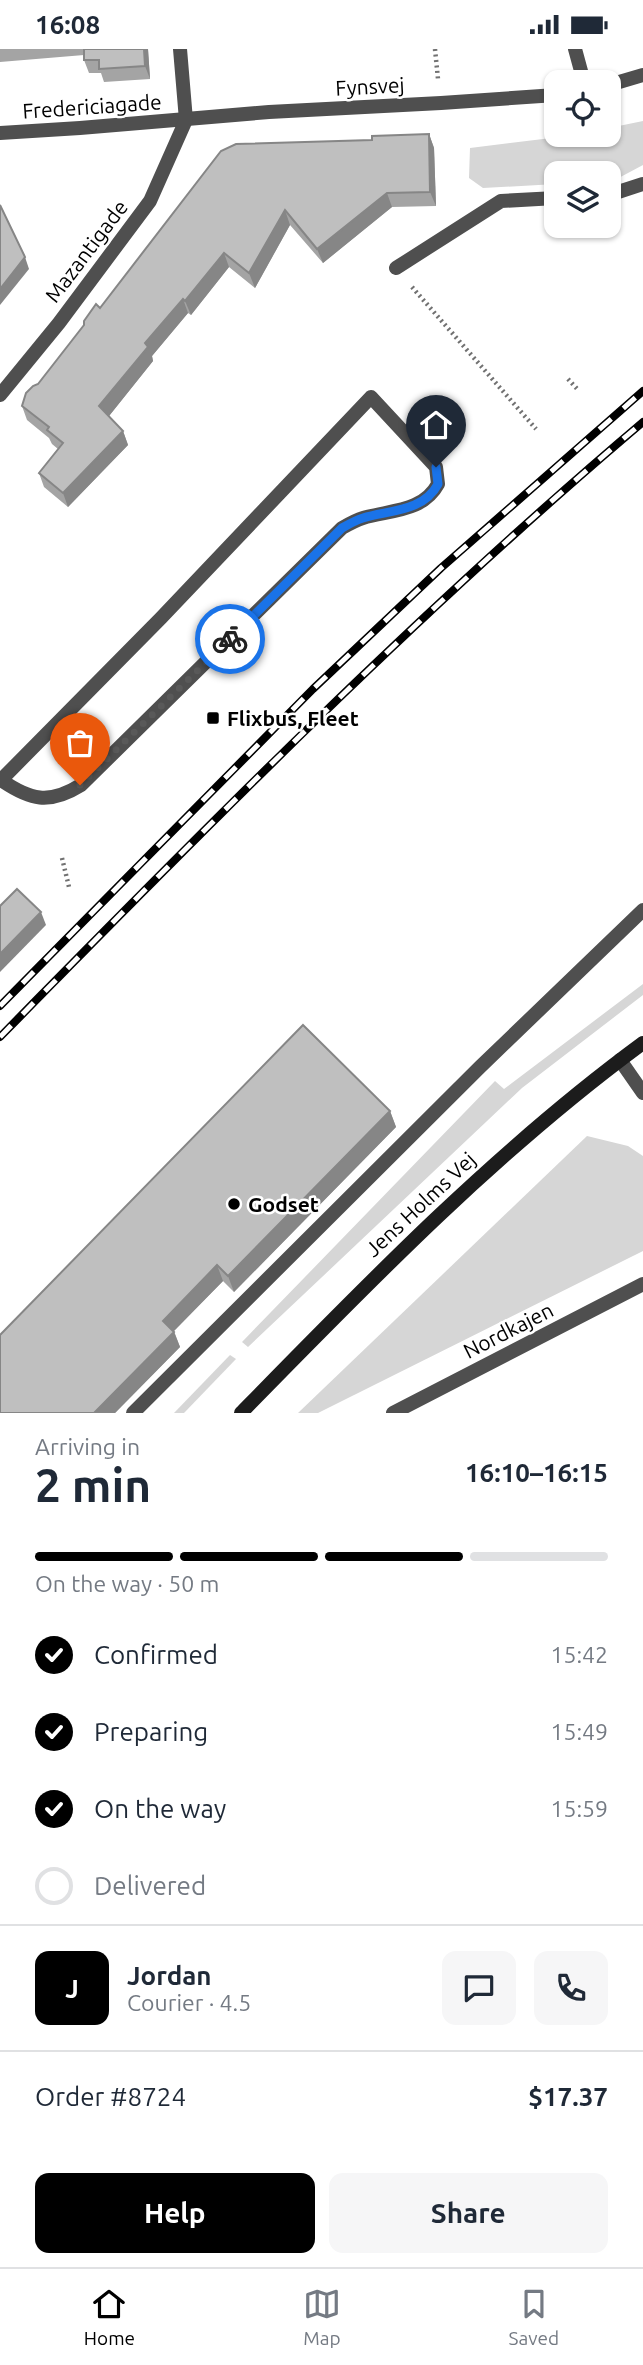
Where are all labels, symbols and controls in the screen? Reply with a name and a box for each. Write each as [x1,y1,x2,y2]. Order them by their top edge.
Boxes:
text: 16:08 [35,10,100,39]
map controls [544,70,621,238]
button: locate [544,70,621,147]
street label: Fynsvej [335,72,405,100]
street label: Fredericiagade [22,89,162,123]
button: layers [544,161,621,238]
street label: Mazantigade [40,195,132,307]
pin [406,395,466,467]
icon: home [417,406,455,444]
courier [195,604,265,674]
icon: bike [211,620,249,658]
place label: Flixbus, Fleet [227,706,359,730]
marker: Flixbus, Fleet [205,710,221,726]
pin [50,713,110,785]
icon: bag [61,724,99,762]
street label: Jens Holms Vej [360,1147,480,1261]
place label: Godset [248,1192,319,1216]
marker: Godset [226,1196,242,1212]
street label: Nordkajen [459,1297,557,1363]
text: Arriving in [35,1434,140,1459]
text: 16:10–16:15 [465,1458,608,1487]
text: 2 min [35,1459,151,1511]
text: On the way · 50 m [35,1571,219,1596]
icon: check [35,1636,73,1674]
text: Confirmed [94,1640,218,1669]
text: 15:42 [550,1642,608,1667]
icon: check [35,1713,73,1751]
text: Preparing [94,1717,208,1746]
text: 15:49 [550,1719,608,1744]
icon: check [35,1790,73,1828]
text: On the way [94,1794,226,1823]
text: 15:59 [550,1796,608,1821]
text: Delivered [94,1871,206,1900]
button: chat [442,1951,516,2025]
button: phone [534,1951,608,2025]
text: Jordan [127,1961,212,1990]
text: J [65,1974,79,2003]
text: Courier · 4.5 [127,1990,251,2015]
text: Order #8724 [35,2082,186,2111]
text: $17.37 [528,2082,608,2111]
button: Help [35,2173,315,2253]
button: Share [329,2173,608,2253]
tab: Home [84,2285,135,2349]
tab: Map [303,2285,341,2349]
tab: Saved [509,2285,559,2349]

